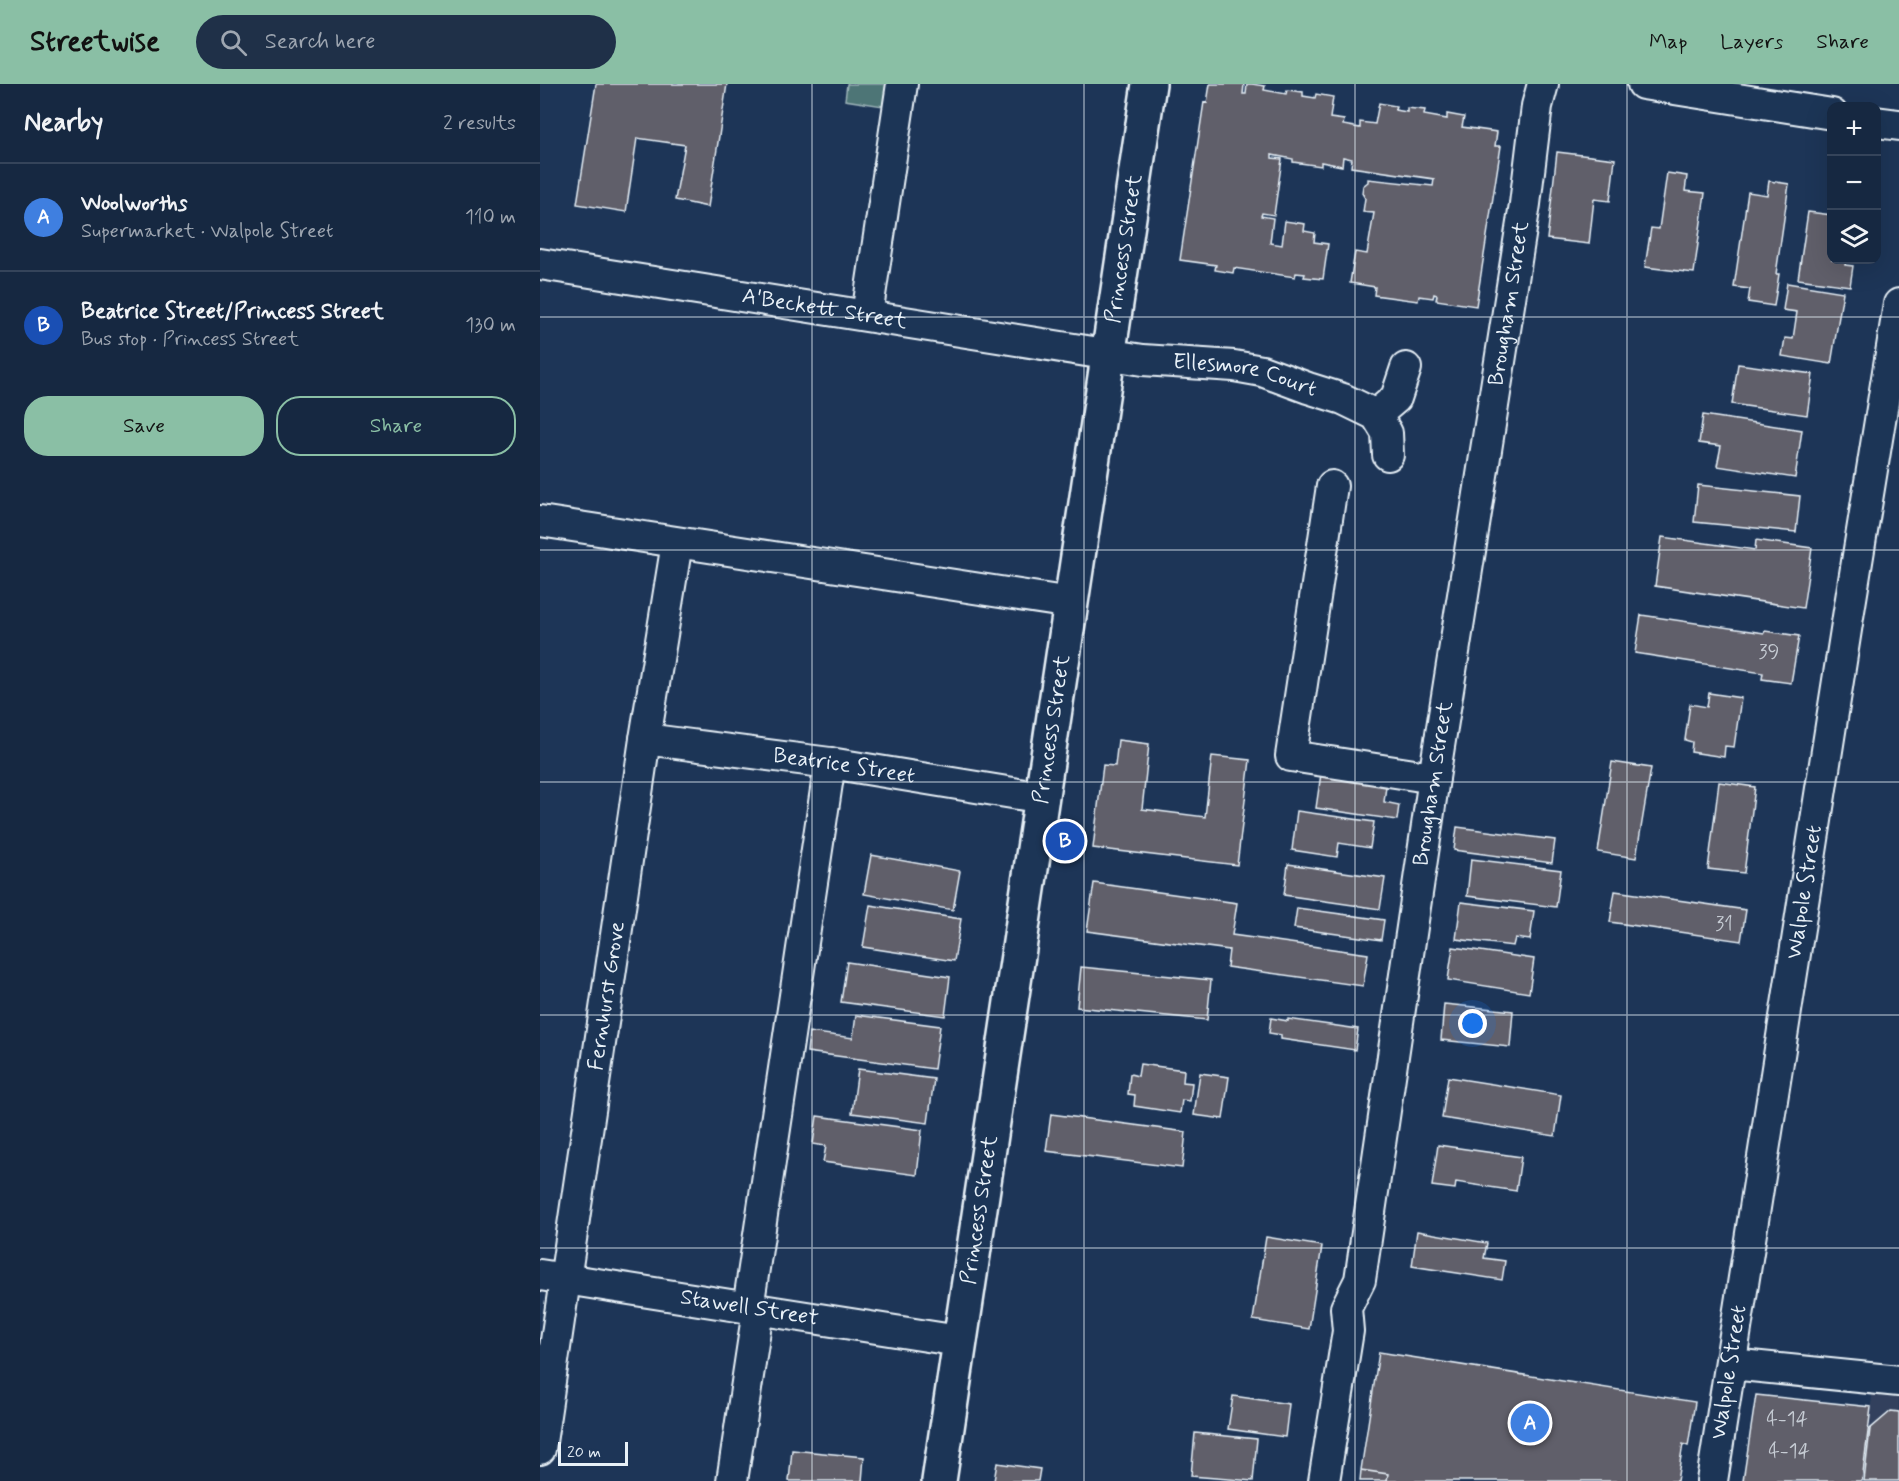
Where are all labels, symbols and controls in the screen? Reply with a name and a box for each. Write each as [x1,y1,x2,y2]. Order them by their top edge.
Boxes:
search box [196,15,616,69]
text: Streetwise [30,24,160,61]
icon: search [217,26,250,59]
text: Search here [265,28,375,56]
text: Map [1649,28,1687,56]
text: Layers [1720,28,1783,56]
text: Share [1816,28,1869,56]
map controls [1827,102,1881,264]
button: + [1827,102,1881,156]
text: Nearby [24,106,103,140]
text: 2 results [443,110,516,137]
button: − [1827,156,1881,210]
street label: Princess Street [1099,172,1149,325]
text: Woolworths [81,190,187,218]
text: A [37,204,50,231]
text: 110 m [465,204,516,231]
button: layers [1827,210,1881,264]
text: Supermarket · Walpole Street [81,218,333,245]
street label: Brougham Street [1482,219,1536,388]
street label: A'Beckett Street [740,282,909,336]
text: Beatrice Street/Princess Street [81,298,384,326]
text: B [37,312,50,339]
text: 130 m [465,312,516,339]
text: Bus stop · Princess Street [81,326,299,353]
street label: Ellesmore Court [1172,348,1320,404]
button: Save [24,396,264,456]
button: Share [276,396,516,456]
house number: 39 [1759,639,1779,666]
street label: Princess Street [1027,653,1077,806]
street label: Brougham Street [1407,699,1460,868]
street label: Beatrice Street [772,742,917,791]
pin: B [1046,818,1084,864]
street label: Walpole Street [1780,823,1829,961]
house number: 31 [1715,911,1733,938]
street label: Fernhurst Grove [582,919,632,1072]
your location [1458,1009,1487,1038]
street label: Princess Street [955,1134,1005,1286]
street label: Stawell Street [678,1283,821,1333]
street label: Walpole Street [1705,1303,1753,1441]
pin: A [1510,1400,1550,1446]
house number: 4-14 [1766,1406,1808,1433]
house number: 4-14 [1768,1438,1810,1465]
scale bar [558,1439,628,1466]
text: 20 m [567,1442,601,1463]

